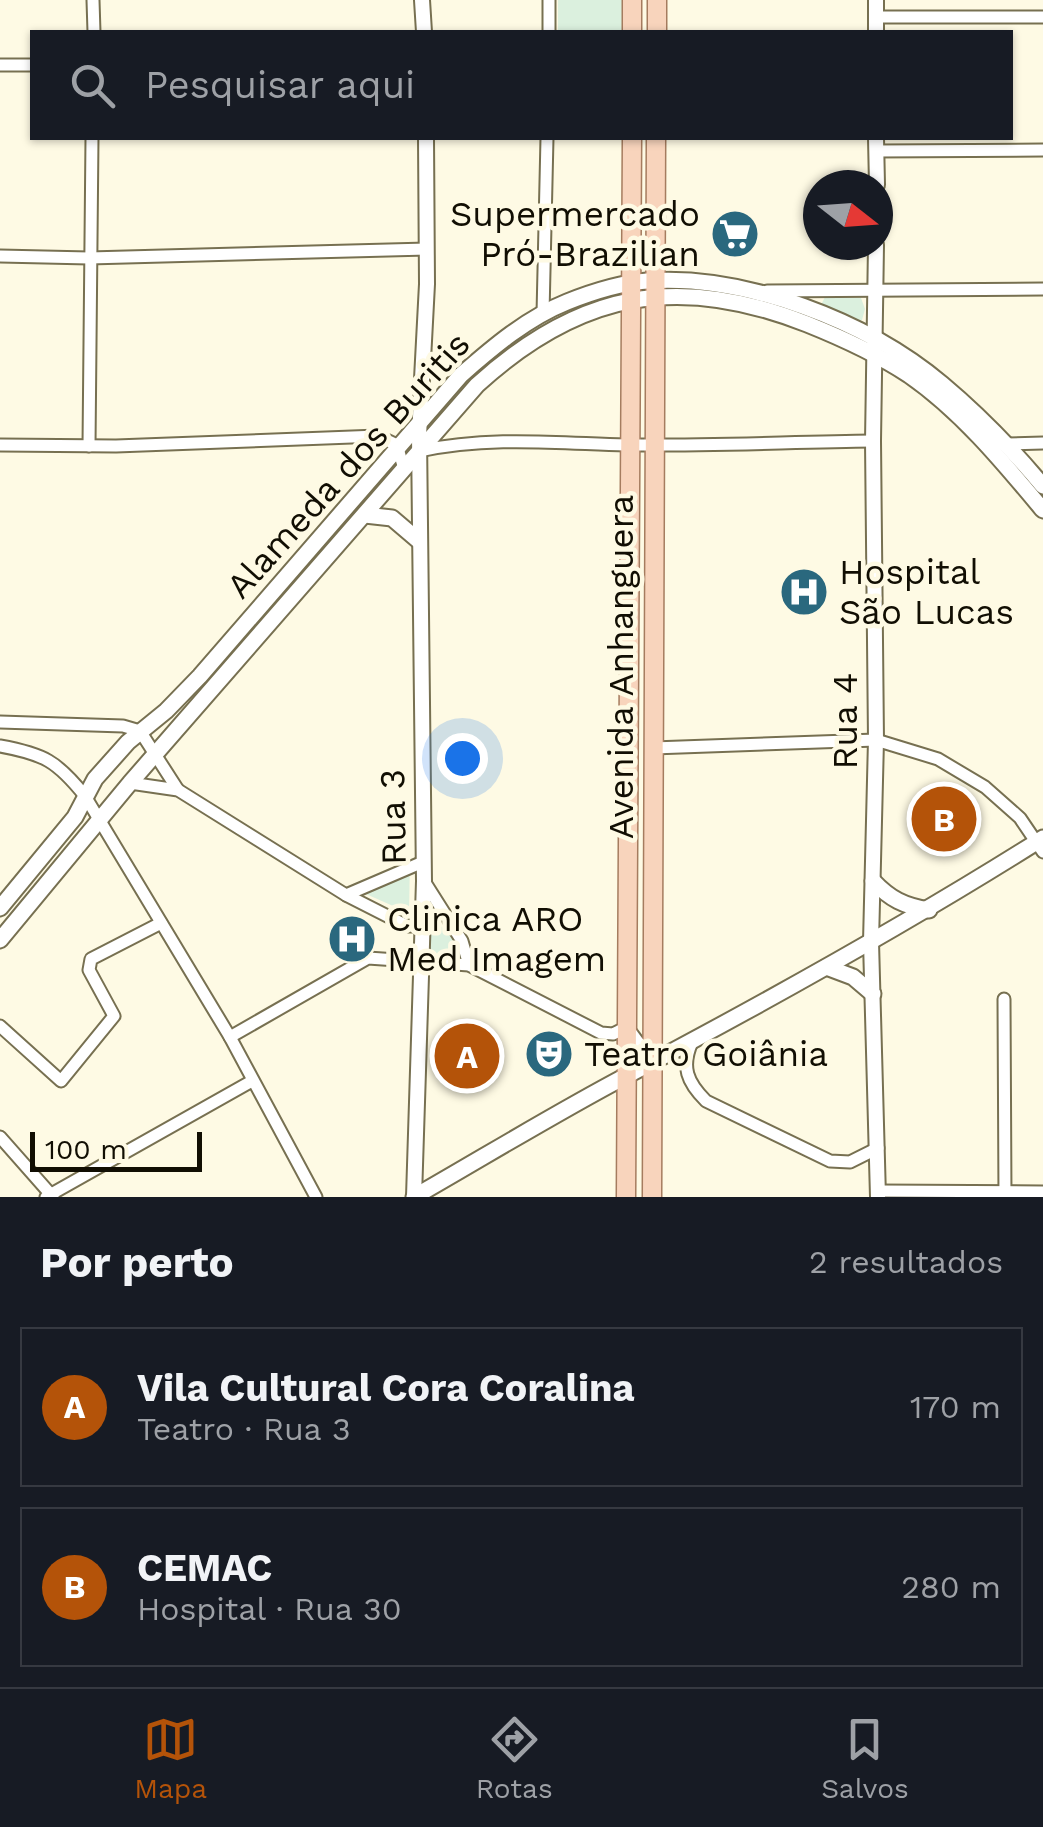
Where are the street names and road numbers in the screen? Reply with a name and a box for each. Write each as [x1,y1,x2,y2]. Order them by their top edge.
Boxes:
street label: Alameda dos Buritis [217,323,479,607]
street label: Avenida Anhanguera [600,495,642,839]
street label: Rua 4 [824,673,866,769]
street label: Rua 3 [371,769,415,865]

